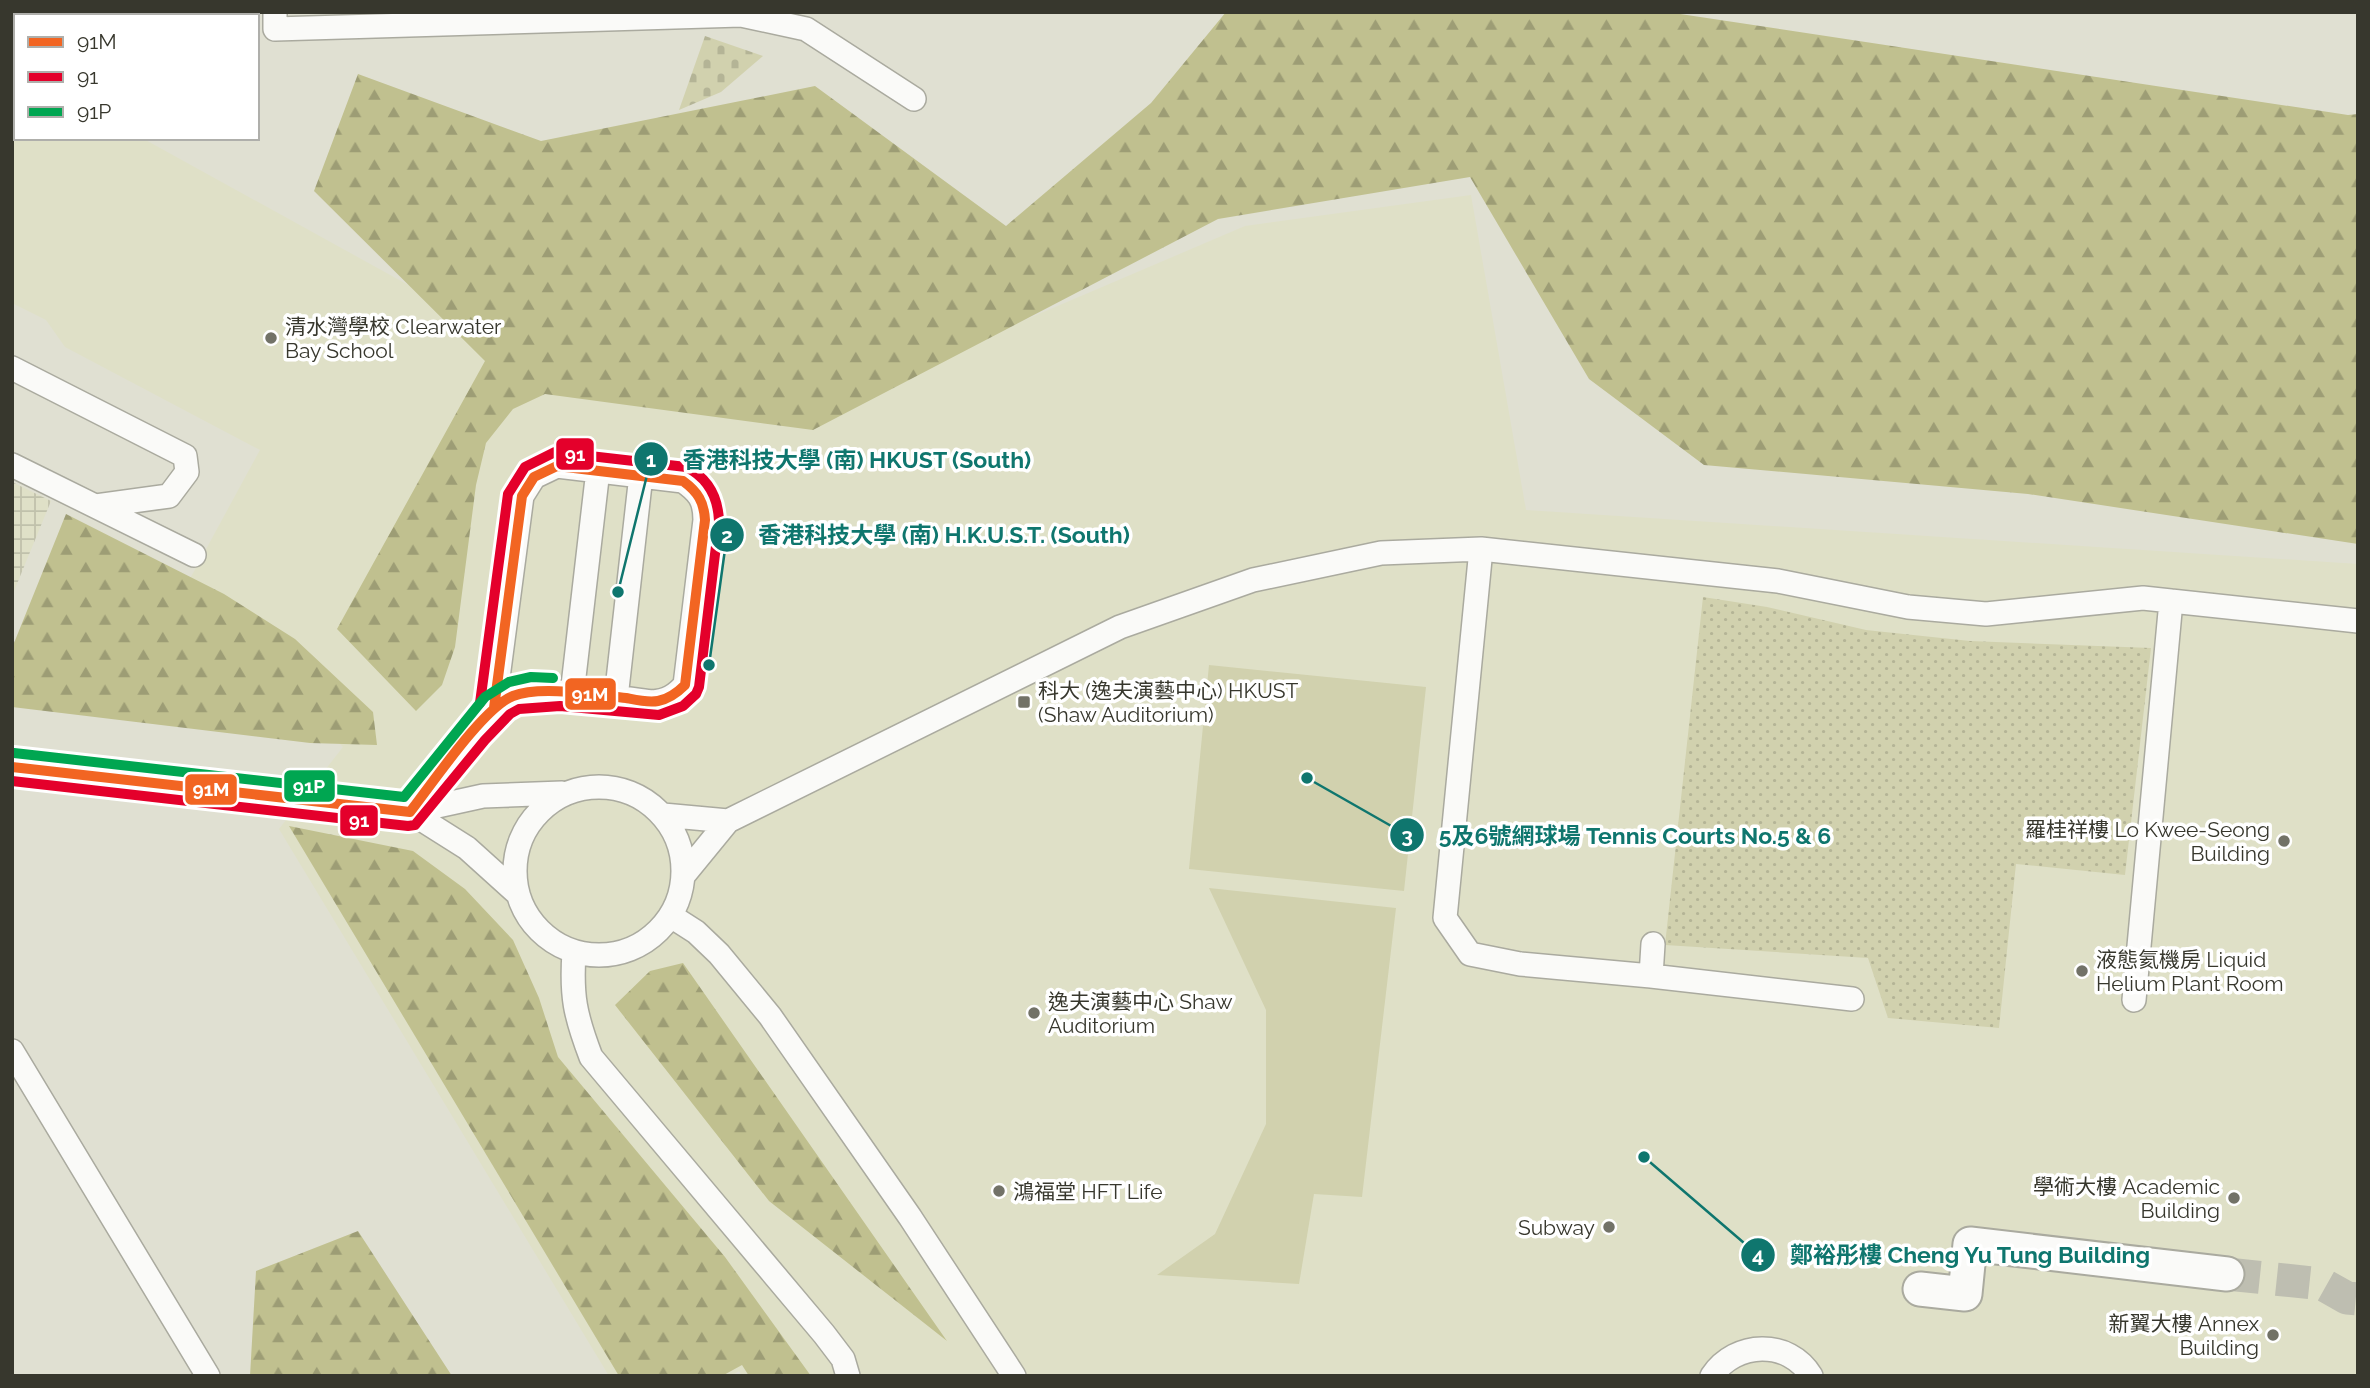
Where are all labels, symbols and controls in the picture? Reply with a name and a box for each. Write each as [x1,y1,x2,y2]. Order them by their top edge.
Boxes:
legend [14,14,259,140]
text: 91M [77,29,117,54]
text: 91 [77,64,98,89]
text: 91P [77,99,111,124]
place label: 清水灣學校 Clearwater Bay School [285,314,502,363]
marker: 清水灣學校 Clearwater Bay School [263,330,279,346]
line badge: 91 [555,437,595,471]
callout: 香港科技大學 (南) HKUST (South) [633,437,1045,481]
text: 91 [565,443,585,465]
text: 香港科技大學 (南) HKUST (South) [683,446,1031,473]
text: 1 [646,447,656,472]
callout: 香港科技大學 (南) H.K.U.S.T. (South) [709,513,1144,557]
text: 香港科技大學 (南) H.K.U.S.T. (South) [758,521,1130,548]
text: 2 [721,523,733,548]
line badge: 91M [564,677,617,711]
place label: 科大 (逸夫演藝中心) HKUST (Shaw Auditorium) [1038,678,1299,727]
text: 91M [571,683,609,705]
marker: 科大 (逸夫演藝中心) HKUST (Shaw Auditorium) [1016,694,1032,710]
line badge: 91P [283,769,336,803]
line badge: 91M [184,773,238,806]
text: 91P [293,775,325,797]
text: 91M [192,778,230,800]
line badge: 91 [339,804,379,837]
text: 91 [349,809,369,831]
callout: 5及6號網球場 Tennis Courts No.5 & 6 [1389,813,1845,857]
place label: 羅桂祥樓 Lo Kwee-Seong Building [2025,817,2270,866]
text: 5及6號網球場 Tennis Courts No.5 & 6 [1439,822,1831,849]
text: 3 [1401,823,1413,848]
marker: 羅桂祥樓 Lo Kwee-Seong Building [2276,833,2292,849]
place label: 液態氦機房 Liquid Helium Plant Room [2096,947,2283,996]
marker: 液態氦機房 Liquid Helium Plant Room [2074,963,2090,979]
place label: 逸夫演藝中心 Shaw Auditorium [1048,989,1233,1038]
marker: 逸夫演藝中心 Shaw Auditorium [1026,1005,1042,1021]
place label: 學術大樓 Academic Building [2033,1174,2220,1223]
place label: 鴻福堂 HFT Life [1013,1179,1163,1204]
marker: 鴻福堂 HFT Life [991,1183,1007,1199]
marker: 學術大樓 Academic Building [2226,1190,2242,1206]
place label: Subway [1518,1215,1595,1240]
marker: Subway [1601,1219,1617,1235]
callout: 鄭裕彤樓 Cheng Yu Tung Building [1740,1233,2165,1277]
text: 鄭裕彤樓 Cheng Yu Tung Building [1790,1241,2150,1268]
text: 4 [1752,1242,1764,1267]
place label: 新翼大樓 Annex Building [2108,1311,2259,1360]
marker: 新翼大樓 Annex Building [2265,1327,2281,1343]

